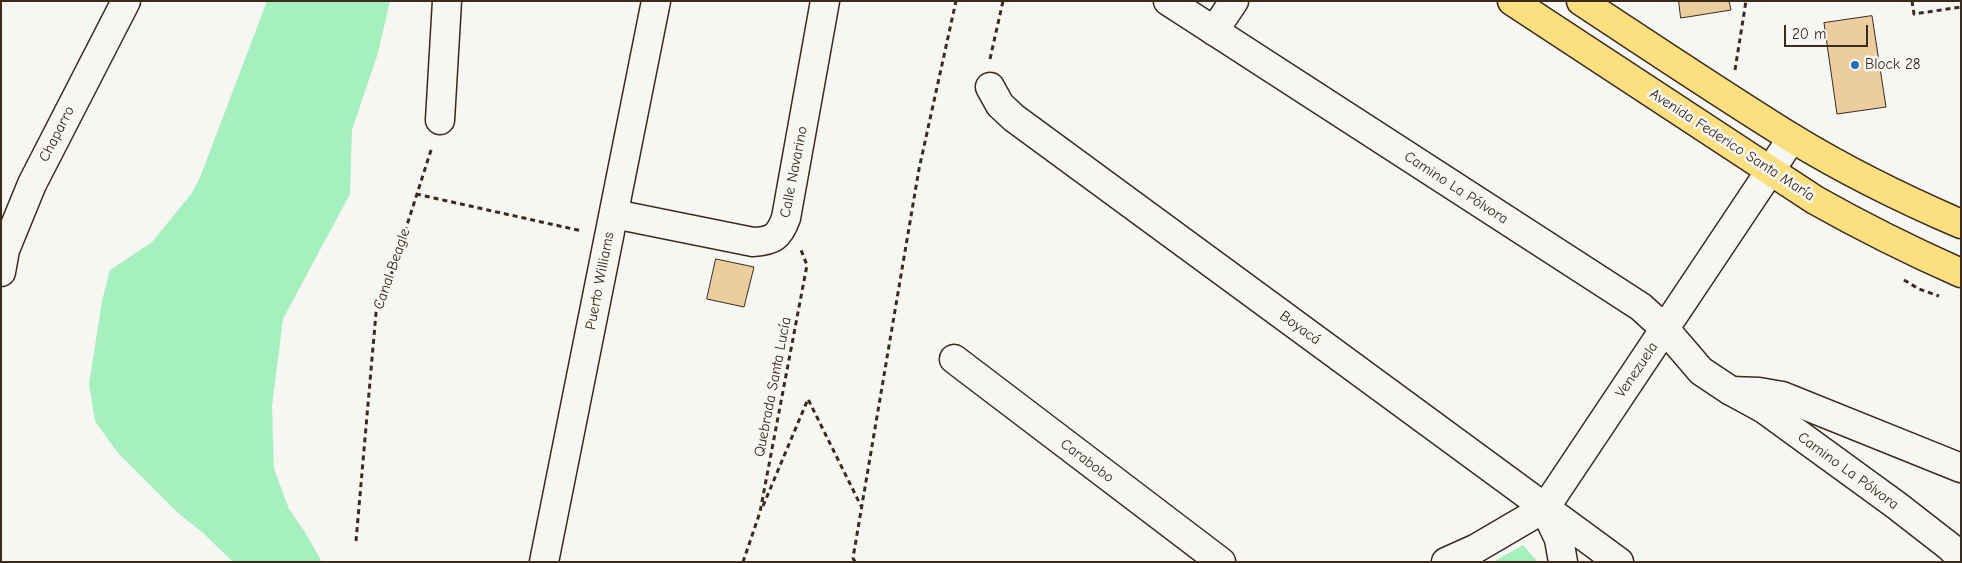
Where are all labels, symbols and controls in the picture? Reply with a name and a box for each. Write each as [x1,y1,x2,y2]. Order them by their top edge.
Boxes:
scale bar [1787,15,1871,47]
text: 20 m [1792,25,1826,43]
place label: Block 28 [1865,56,1921,74]
marker: Block 28 [1849,59,1861,71]
street label: Avenida Federico Santa María [1646,85,1818,205]
street label: Chaparro [35,103,79,165]
street label: Calle Navarino [776,125,812,219]
street label: Camino La Pólvora [1401,148,1511,228]
street label: Canal Beagle [370,226,414,312]
street label: Puerto Williams [582,231,618,331]
street label: Boyacá [1276,307,1324,349]
street label: Quebrada Santa Lucía [751,315,795,459]
street label: Venezuela [1612,339,1662,401]
street label: Camino La Pólvora [1794,428,1902,514]
street label: Carabobo [1057,435,1117,487]

